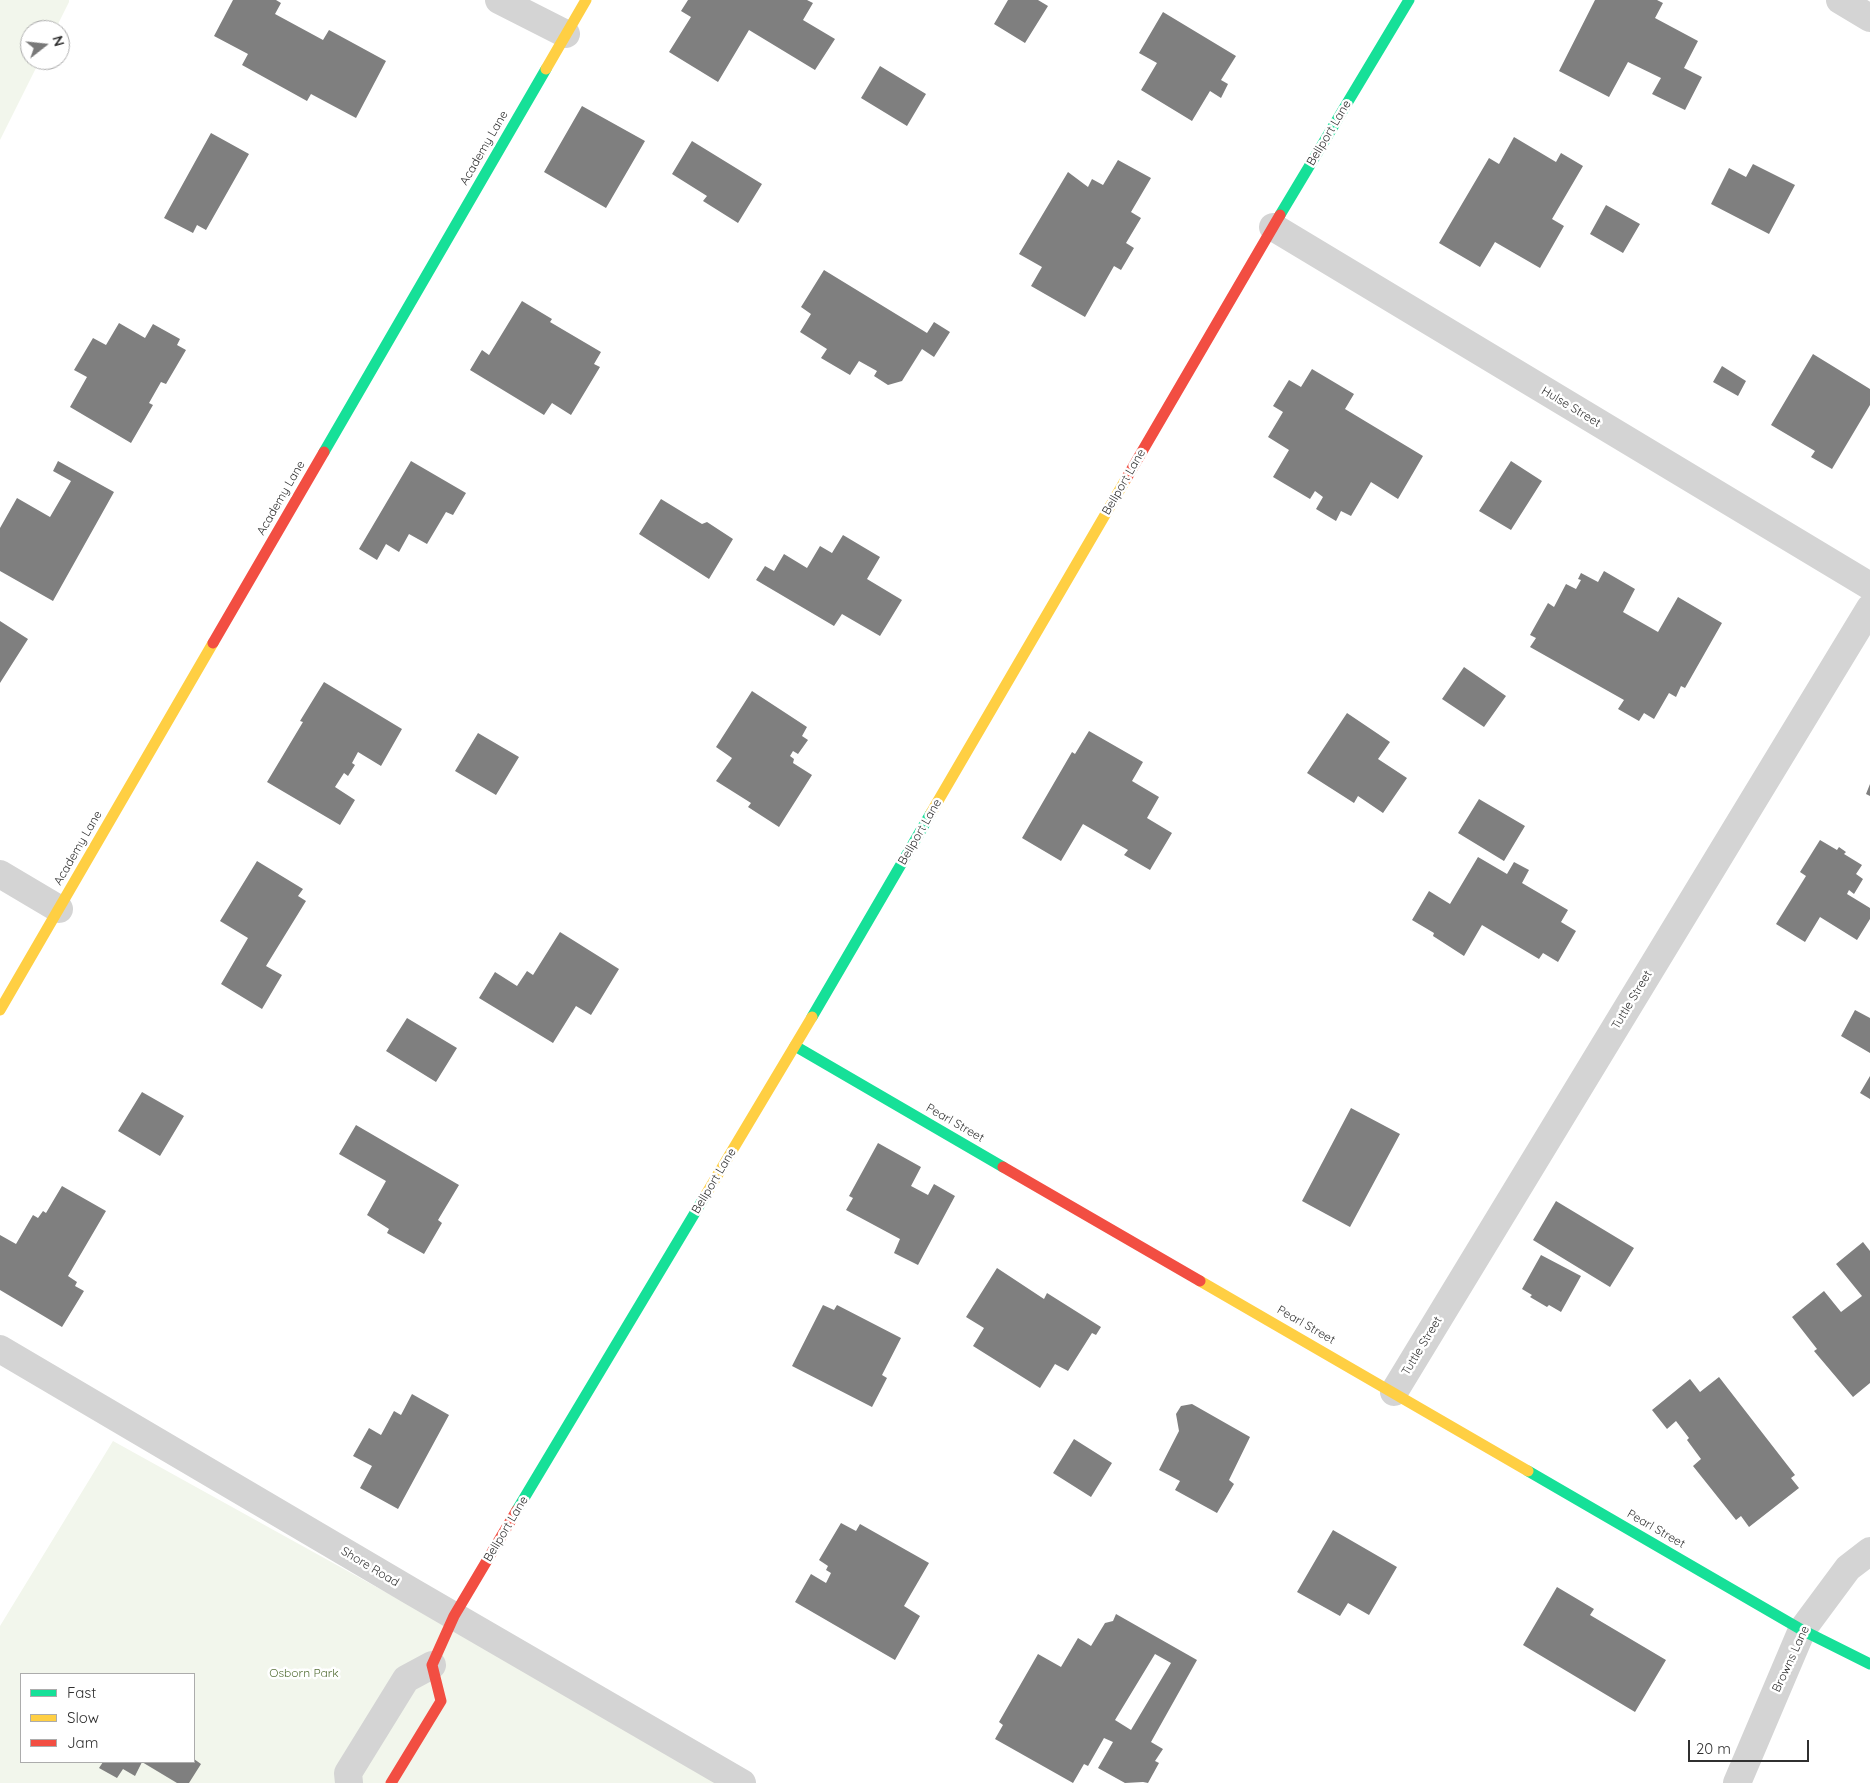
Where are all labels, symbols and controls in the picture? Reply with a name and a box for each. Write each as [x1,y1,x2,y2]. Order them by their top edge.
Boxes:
north arrow [20,20,70,70]
text: N [48,34,69,49]
street label: Bellport Lane [1304,98,1354,168]
street label: Academy Lane [457,108,511,188]
street label: Hulse Street [1539,384,1603,430]
street label: Bellport Lane [1099,446,1149,518]
street label: Academy Lane [254,458,308,538]
street label: Bellport Lane [895,796,945,868]
street label: Academy Lane [51,808,105,888]
street label: Tuttle Street [1609,968,1655,1032]
street label: Pearl Street [923,1101,987,1145]
street label: Bellport Lane [689,1146,739,1216]
street label: Pearl Street [1274,1303,1338,1347]
street label: Tuttle Street [1399,1314,1445,1378]
street label: Bellport Lane [481,1494,531,1564]
street label: Pearl Street [1624,1507,1688,1551]
street label: Shore Road [338,1544,402,1590]
street label: Browns Lane [1769,1623,1813,1695]
park label: Osborn Park [269,1666,339,1680]
legend [20,1673,195,1763]
text: Fast [67,1683,96,1702]
text: Slow [67,1708,99,1727]
scale bar [1690,1730,1811,1762]
text: Jam [67,1733,98,1752]
text: 20 m [1696,1739,1731,1758]

